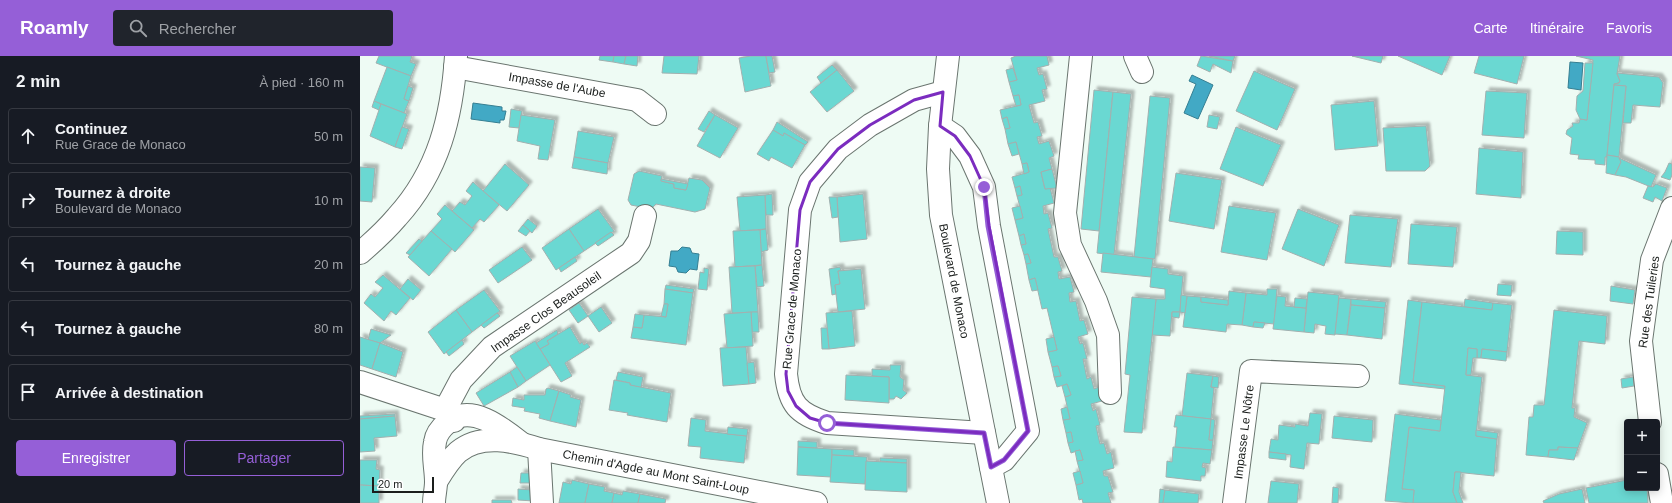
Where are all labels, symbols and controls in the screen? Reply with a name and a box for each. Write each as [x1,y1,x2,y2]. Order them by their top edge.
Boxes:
search box [113,10,393,46]
text: Roamly [20,17,89,38]
icon: search [127,17,149,39]
text: Rechercher [159,20,236,37]
text: Carte [1473,20,1508,36]
text: Itinéraire [1530,20,1584,36]
text: Favoris [1606,20,1652,36]
street label: Impasse de l'Aube [507,70,607,100]
text: 2 min [16,72,60,91]
text: À pied · 160 m [259,75,344,90]
text: Continuez [55,120,128,137]
icon: ahead [17,125,39,147]
text: 50 m [314,129,343,144]
text: Rue Grace de Monaco [55,137,186,152]
route end [975,178,993,196]
text: Tournez à droite [55,184,171,201]
icon: right [17,189,39,211]
text: 10 m [314,193,343,208]
text: Boulevard de Monaco [55,201,181,216]
street label: Boulevard de Monaco [936,222,972,340]
street label: Rue Grace de Monaco [780,248,804,370]
icon: left [17,253,39,275]
street label: Rue des Tuileries [1636,255,1662,349]
text: Tournez à gauche [55,256,181,273]
text: 20 m [314,257,343,272]
street label: Impasse Clos Beausoleil [488,269,604,355]
icon: left [17,317,39,339]
text: Tournez à gauche [55,320,181,337]
text: 80 m [314,321,343,336]
icon: arrive [17,381,39,403]
text: Arrivée à destination [55,384,203,401]
street label: Impasse Le Nôtre [1231,384,1257,480]
route start [818,414,836,432]
map controls [1624,419,1660,491]
button: + [1624,419,1660,455]
button: Enregistrer [16,440,176,476]
button: Partager [184,440,344,476]
street label: Chemin d'Agde au Mont Saint-Loup [562,447,751,497]
button: − [1624,455,1660,491]
scale bar [372,475,434,494]
text: 20 m [378,478,402,490]

